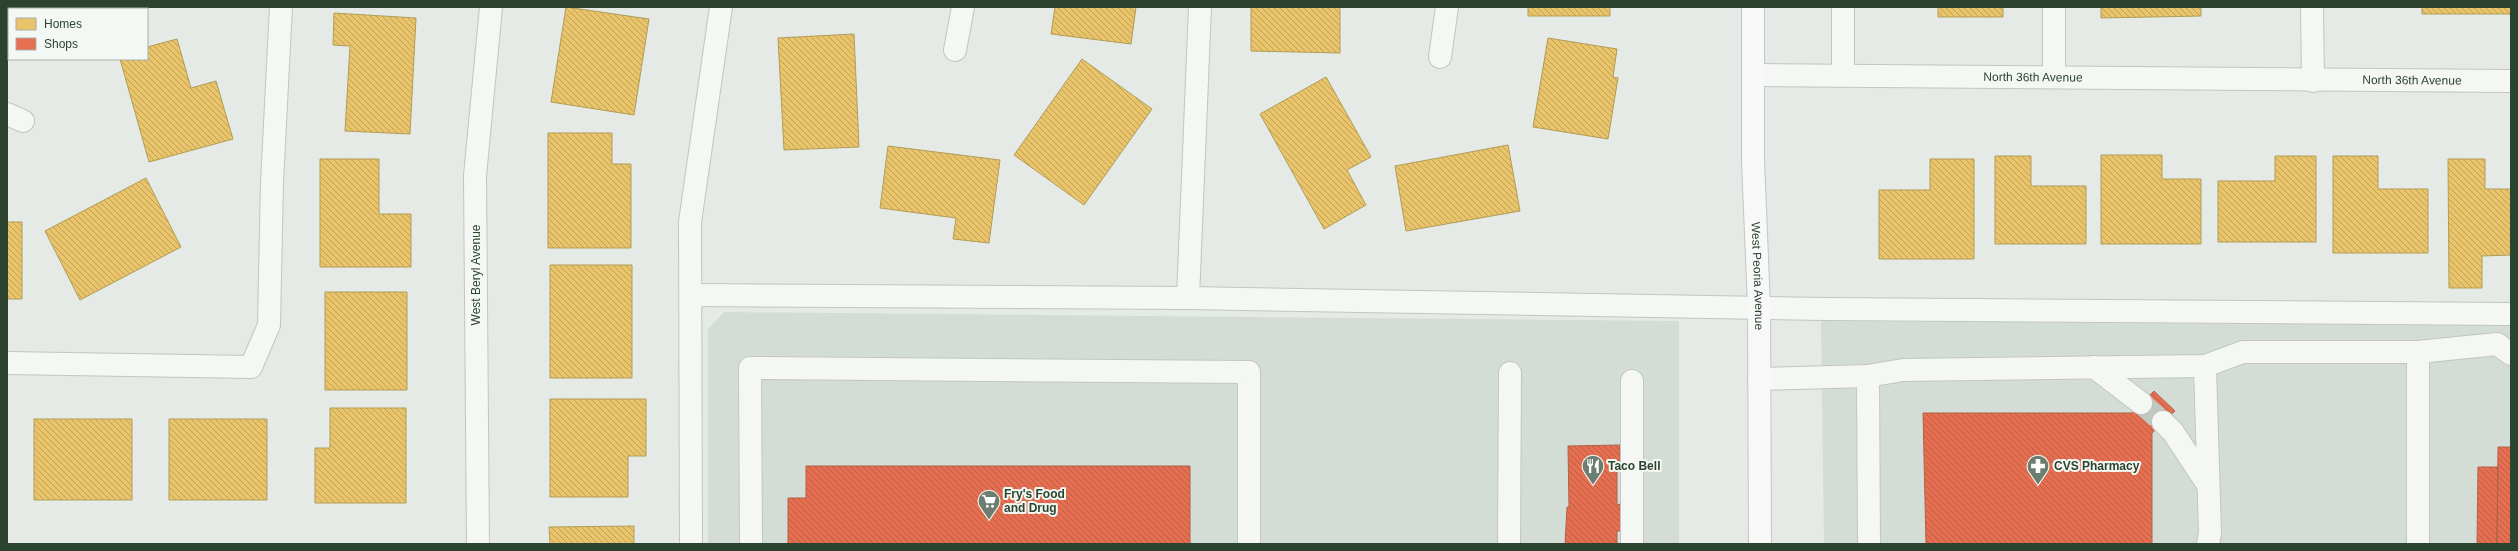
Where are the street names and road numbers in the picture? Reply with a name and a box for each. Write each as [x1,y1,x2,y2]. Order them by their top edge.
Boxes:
street label: North 36th Avenue [1983,70,2083,85]
street label: North 36th Avenue [2362,73,2462,88]
street label: West Peoria Avenue [1749,221,1766,330]
street label: West Beryl Avenue [469,224,483,325]

